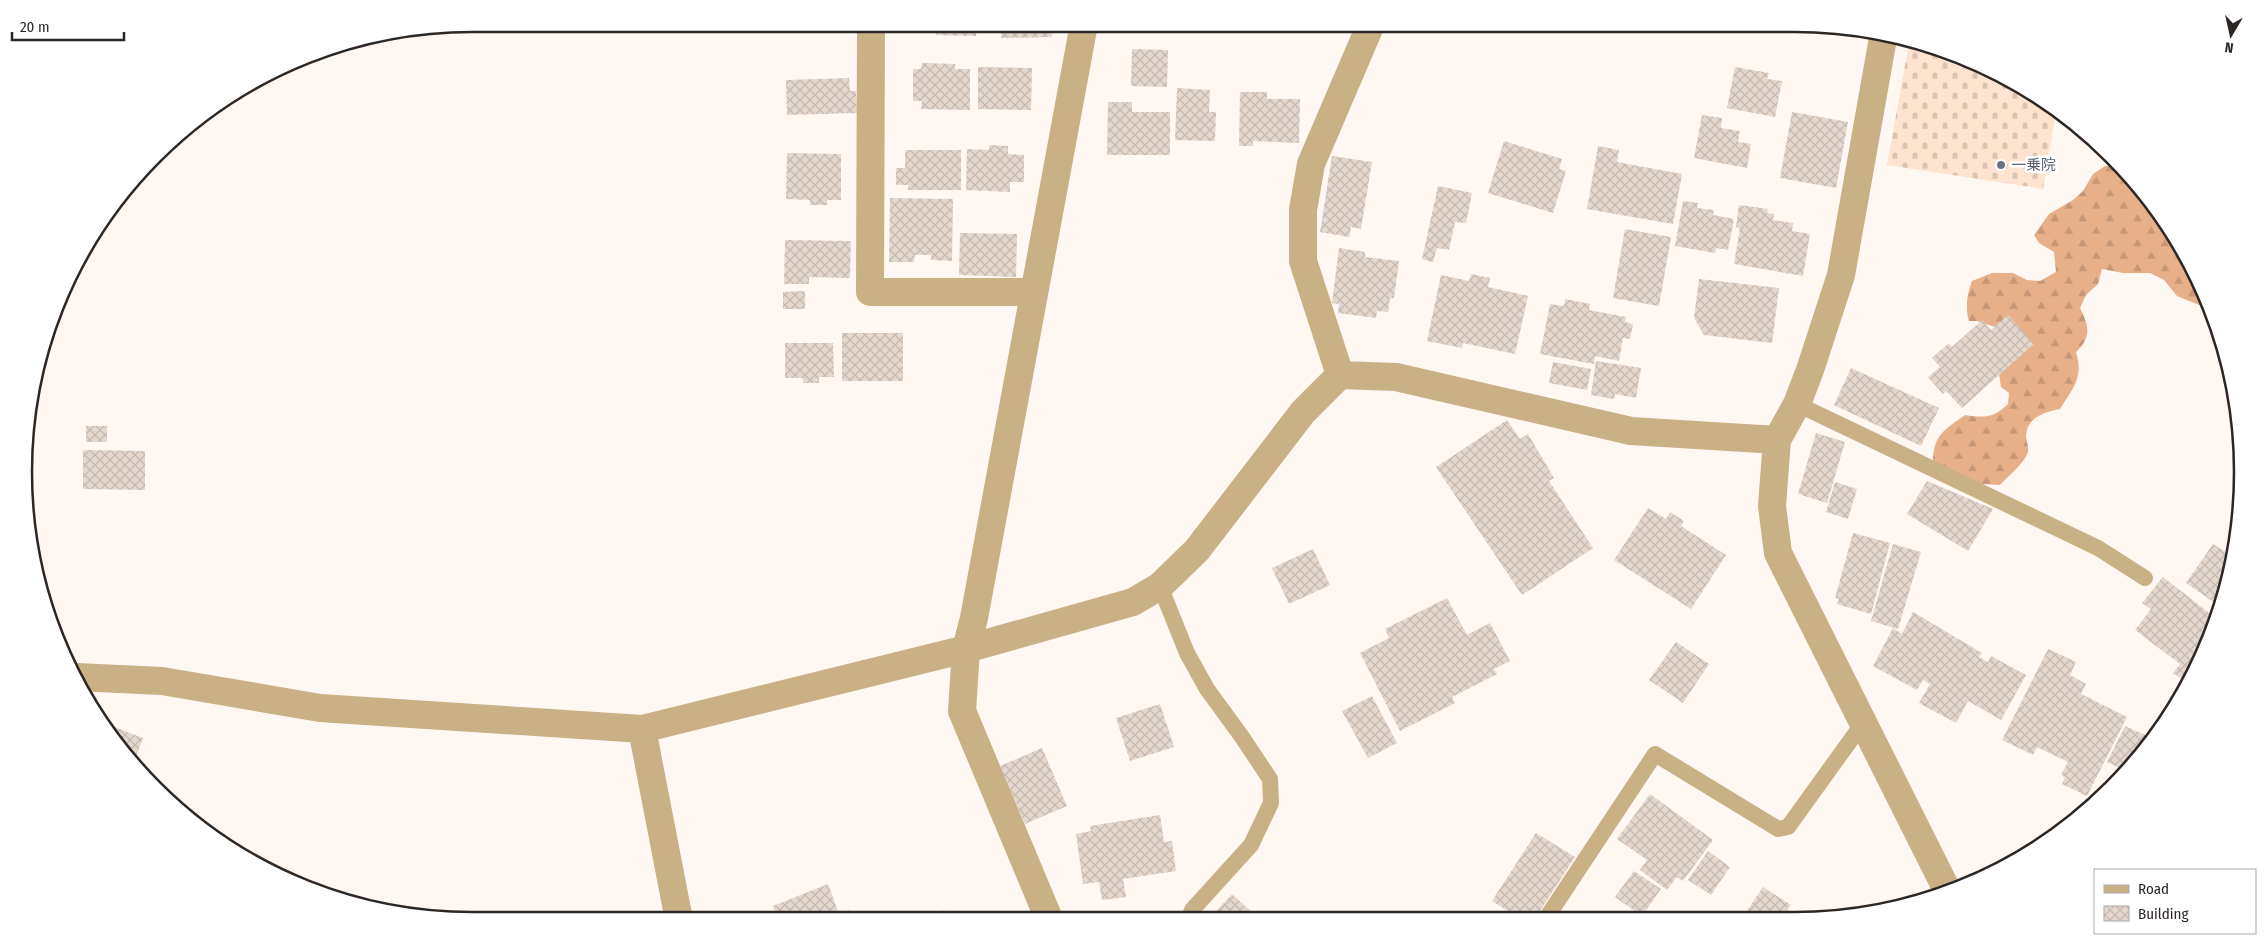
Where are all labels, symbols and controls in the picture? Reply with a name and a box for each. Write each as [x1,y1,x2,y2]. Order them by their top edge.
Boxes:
scale bar [12,10,125,42]
north arrow [2206,10,2256,60]
text: 20 m [20,18,50,36]
text: N [2224,38,2235,56]
place label: 一乗院 [2011,156,2056,174]
marker: 一乗院 [1995,159,2007,171]
legend [2094,869,2256,934]
text: Road [2138,880,2169,898]
text: Building [2138,905,2189,923]

